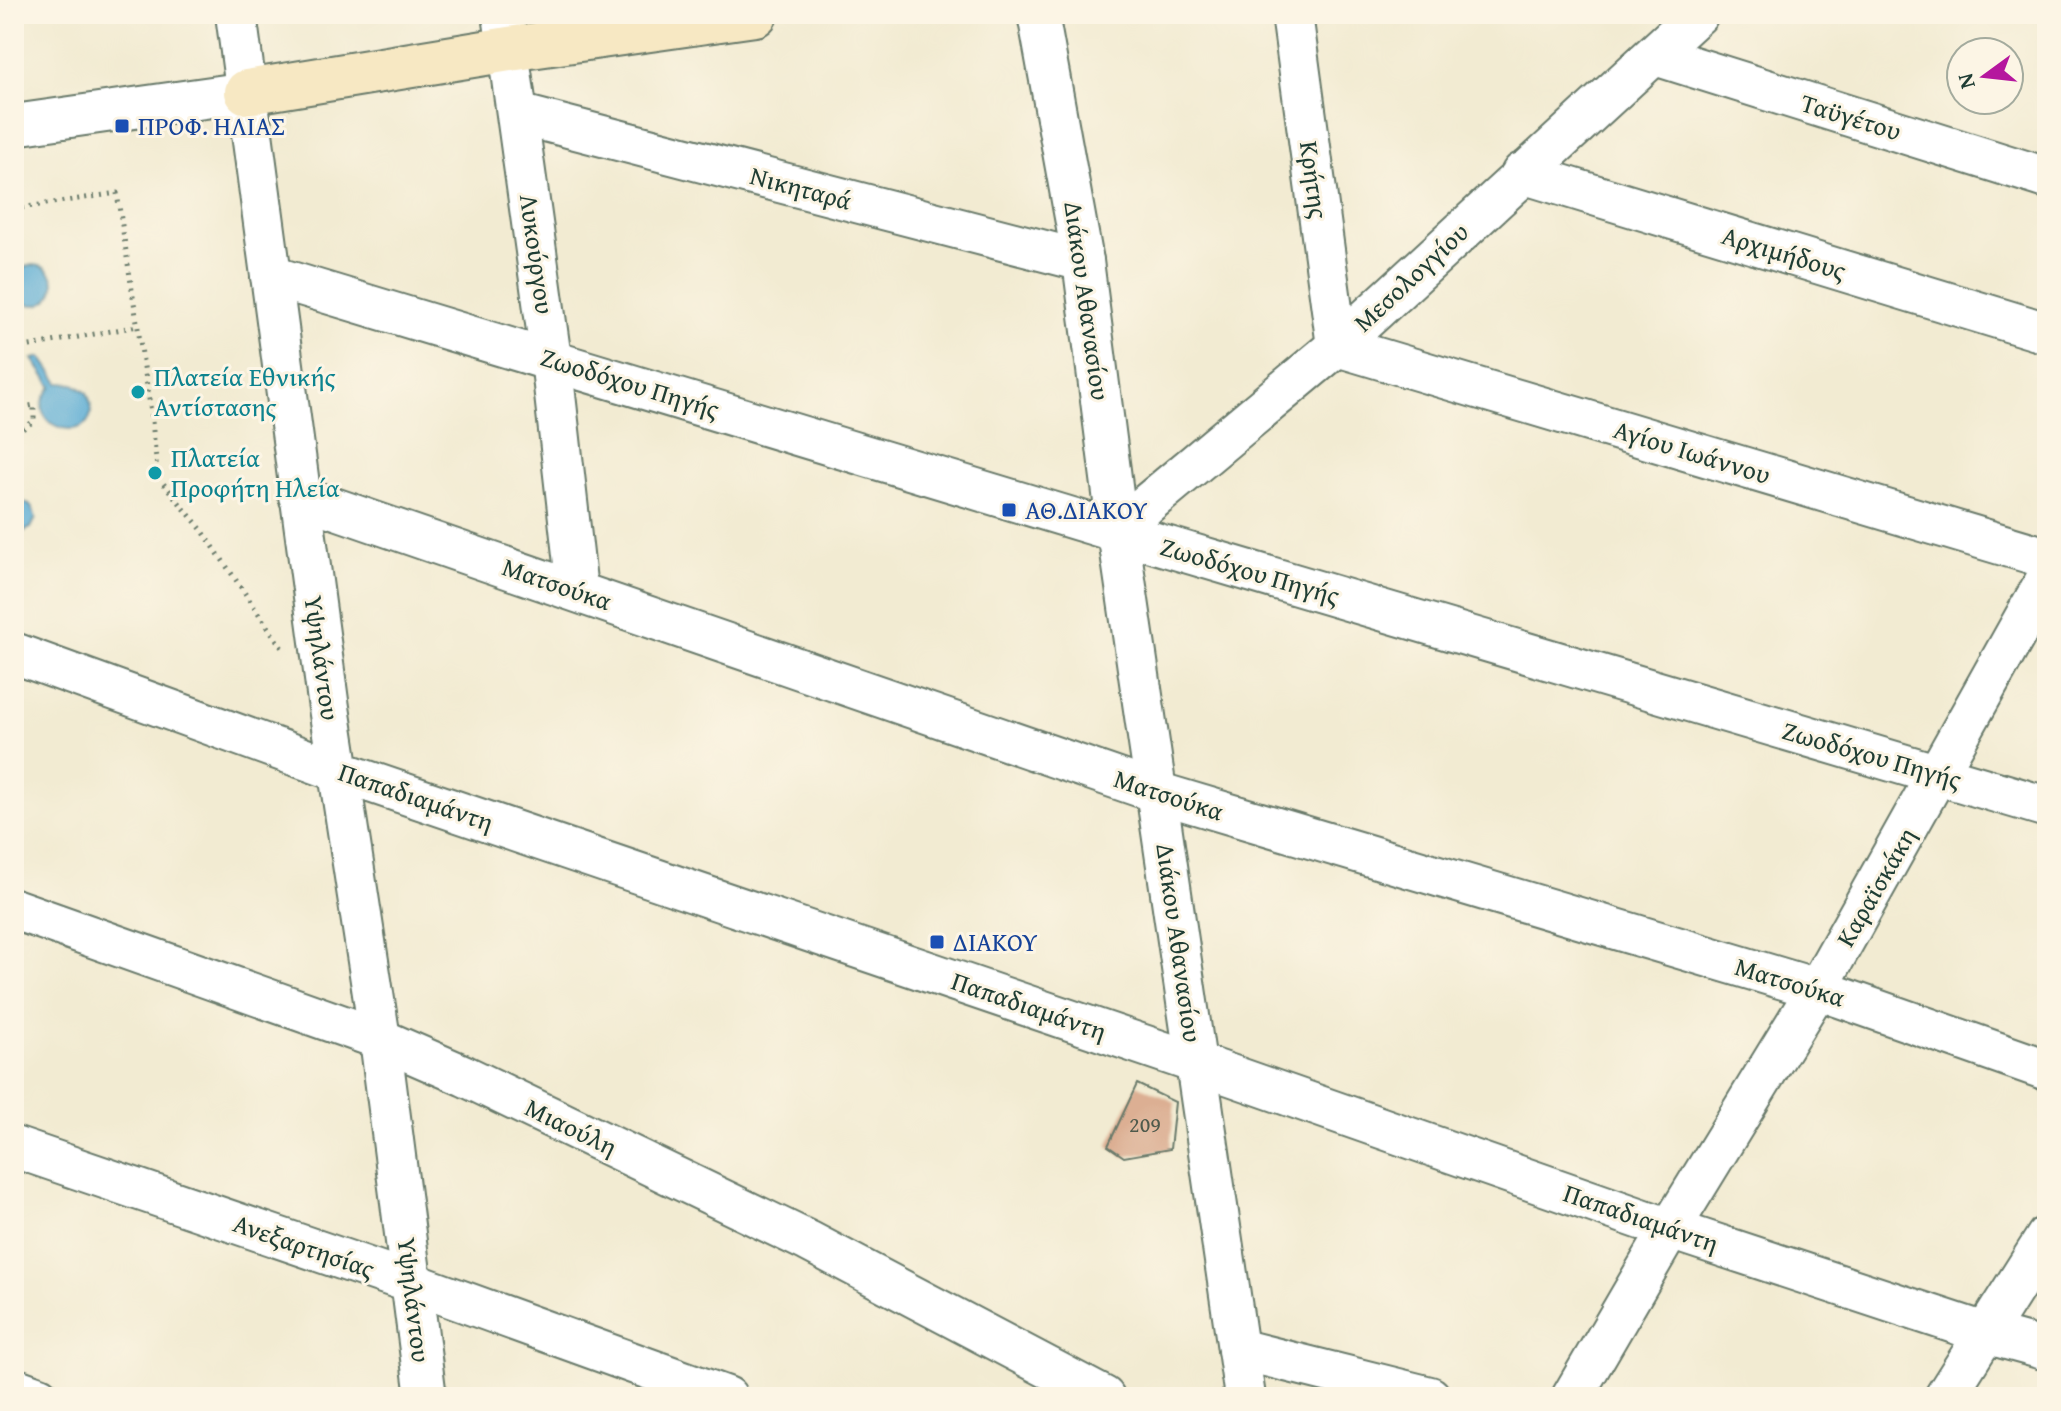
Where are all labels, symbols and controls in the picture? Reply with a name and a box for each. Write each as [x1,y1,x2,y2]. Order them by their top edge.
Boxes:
north arrow [1945,36,2025,116]
text: N [1948,70,1983,92]
street label: Ταϋγέτου [1796,83,1906,150]
place label: ΠΡΟΦ. ΗΛΙΑΣ [138,106,285,145]
marker: ΠΡΟΦ. ΗΛΙΑΣ [113,117,131,135]
street label: Κρήτης [1290,138,1339,221]
street label: Νικηταρά [746,155,856,220]
street label: Λυκούργου [510,191,565,316]
street label: Διάκου Αθανασίου [1054,199,1121,403]
street label: Μεσολογγίου [1344,213,1477,340]
street label: Αρχιμήδους [1717,215,1851,290]
street label: Ζωοδόχου Πηγής [536,337,724,428]
place label: Πλατεία Εθνικής Αντίστασης [154,357,336,426]
marker: Πλατεία Εθνικής Αντίστασης [129,383,147,401]
street label: Αγίου Ιωάννου [1609,409,1775,494]
place label: Πλατεία Προφήτη Ηλεία [171,438,340,507]
marker: Πλατεία Προφήτη Ηλεία [146,464,164,482]
place label: ΑΘ.ΔΙΑΚΟΥ [1025,490,1148,529]
marker: ΑΘ.ΔΙΑΚΟΥ [1000,501,1018,519]
street label: Ζωοδόχου Πηγής [1156,526,1344,615]
street label: Ματσούκα [497,547,617,620]
street label: Υψηλάντου [294,592,351,723]
street label: Ζωοδόχου Πηγής [1778,710,1966,799]
street label: Παπαδιαμάντη [334,752,499,841]
street label: Ματσούκα [1109,758,1229,831]
street label: Καραϊσκάκη [1826,820,1926,954]
street label: Διάκου Αθανασίου [1146,841,1213,1045]
place label: ΔΙΑΚΟΥ [953,922,1038,961]
marker: ΔΙΑΚΟΥ [928,933,946,951]
street label: Ματσούκα [1730,946,1850,1017]
street label: Παπαδιαμάντη [947,961,1112,1050]
street label: Μιαούλη [519,1088,624,1166]
house number: 209 [1129,1108,1161,1140]
street label: Παπαδιαμάντη [1559,1173,1724,1262]
street label: Ανεξαρτησίας [228,1203,380,1288]
street label: Υψηλάντου [387,1234,442,1365]

